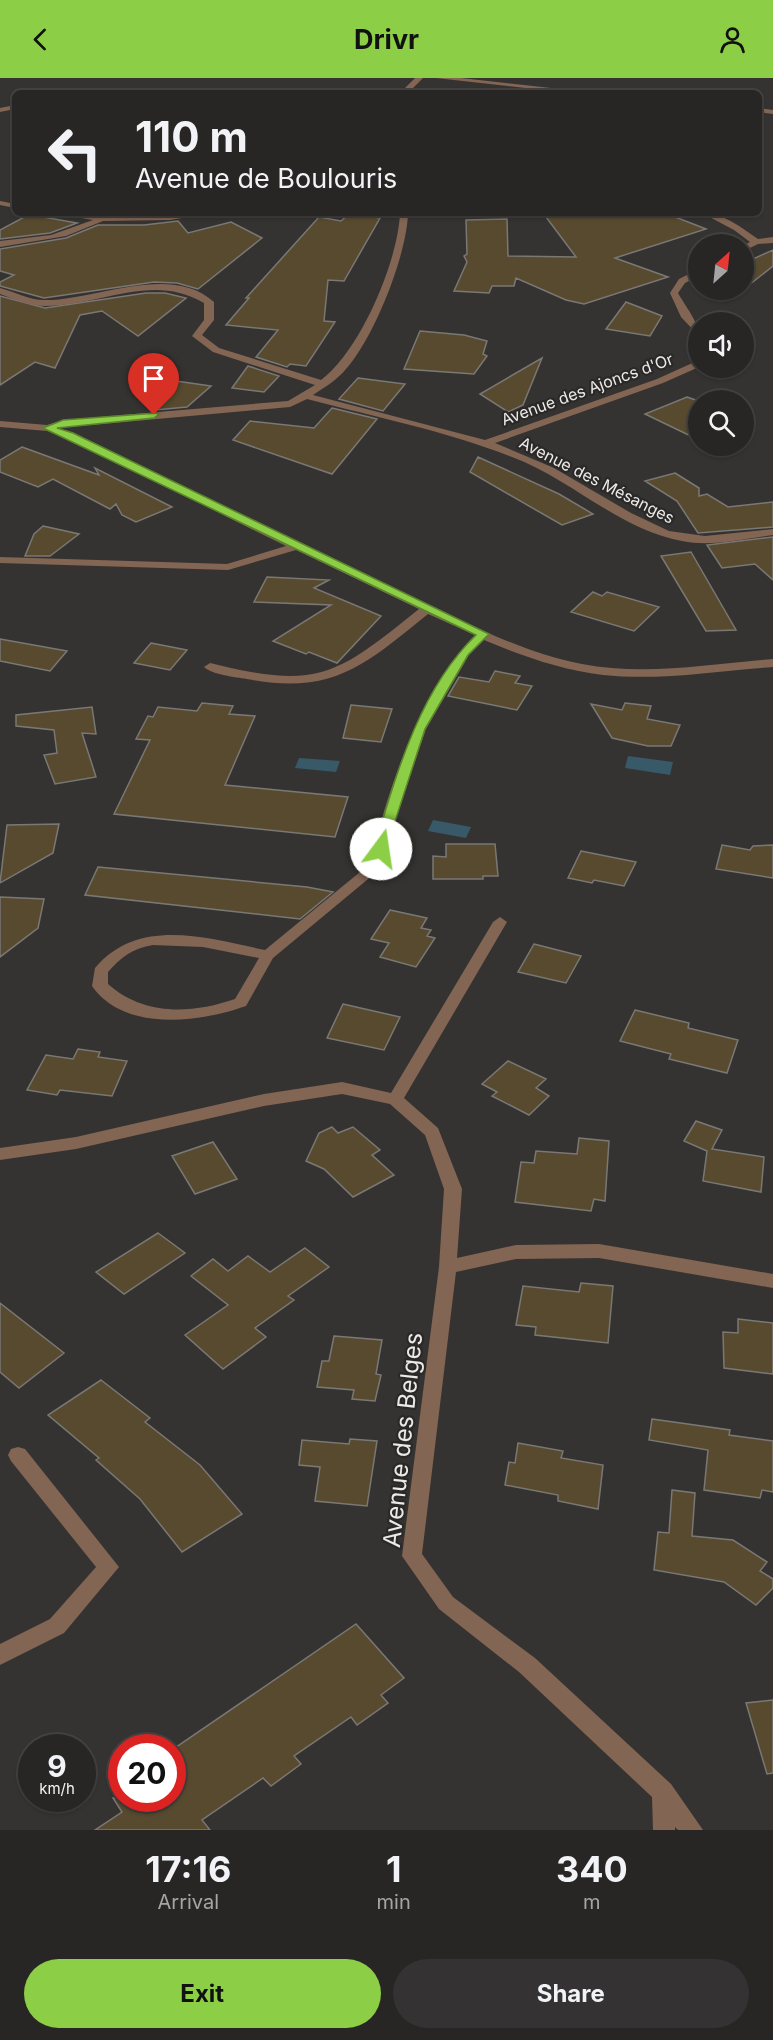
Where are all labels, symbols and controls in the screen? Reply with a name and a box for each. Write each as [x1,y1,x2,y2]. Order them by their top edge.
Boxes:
icon: back [24,23,57,56]
text: Drivr [354,23,419,56]
icon: person [716,23,749,56]
text: 110 m [135,111,248,162]
icon: left [36,114,114,192]
text: Avenue de Boulouris [135,162,397,195]
north arrow [688,234,754,300]
map controls [688,234,754,456]
button: sound [688,312,754,378]
street label: Avenue des Ajoncs d'Or [498,349,676,429]
pin [128,353,179,415]
icon: arrive [137,362,170,395]
button: search [688,390,754,456]
street label: Avenue des Mésanges [516,432,678,528]
position arrow [349,817,413,881]
street label: Avenue des Belges [377,1331,428,1549]
speed limit sign: 20 [108,1734,186,1812]
text: 9 [47,1748,67,1784]
text: km/h [39,1779,75,1798]
text: 17:16 [145,1847,231,1891]
text: 1 [386,1847,401,1891]
text: 340 [556,1847,628,1891]
text: Arrival [158,1890,219,1914]
text: min [377,1890,411,1914]
text: m [583,1890,601,1914]
button: Exit [24,1959,381,2028]
button: Share [393,1959,749,2028]

